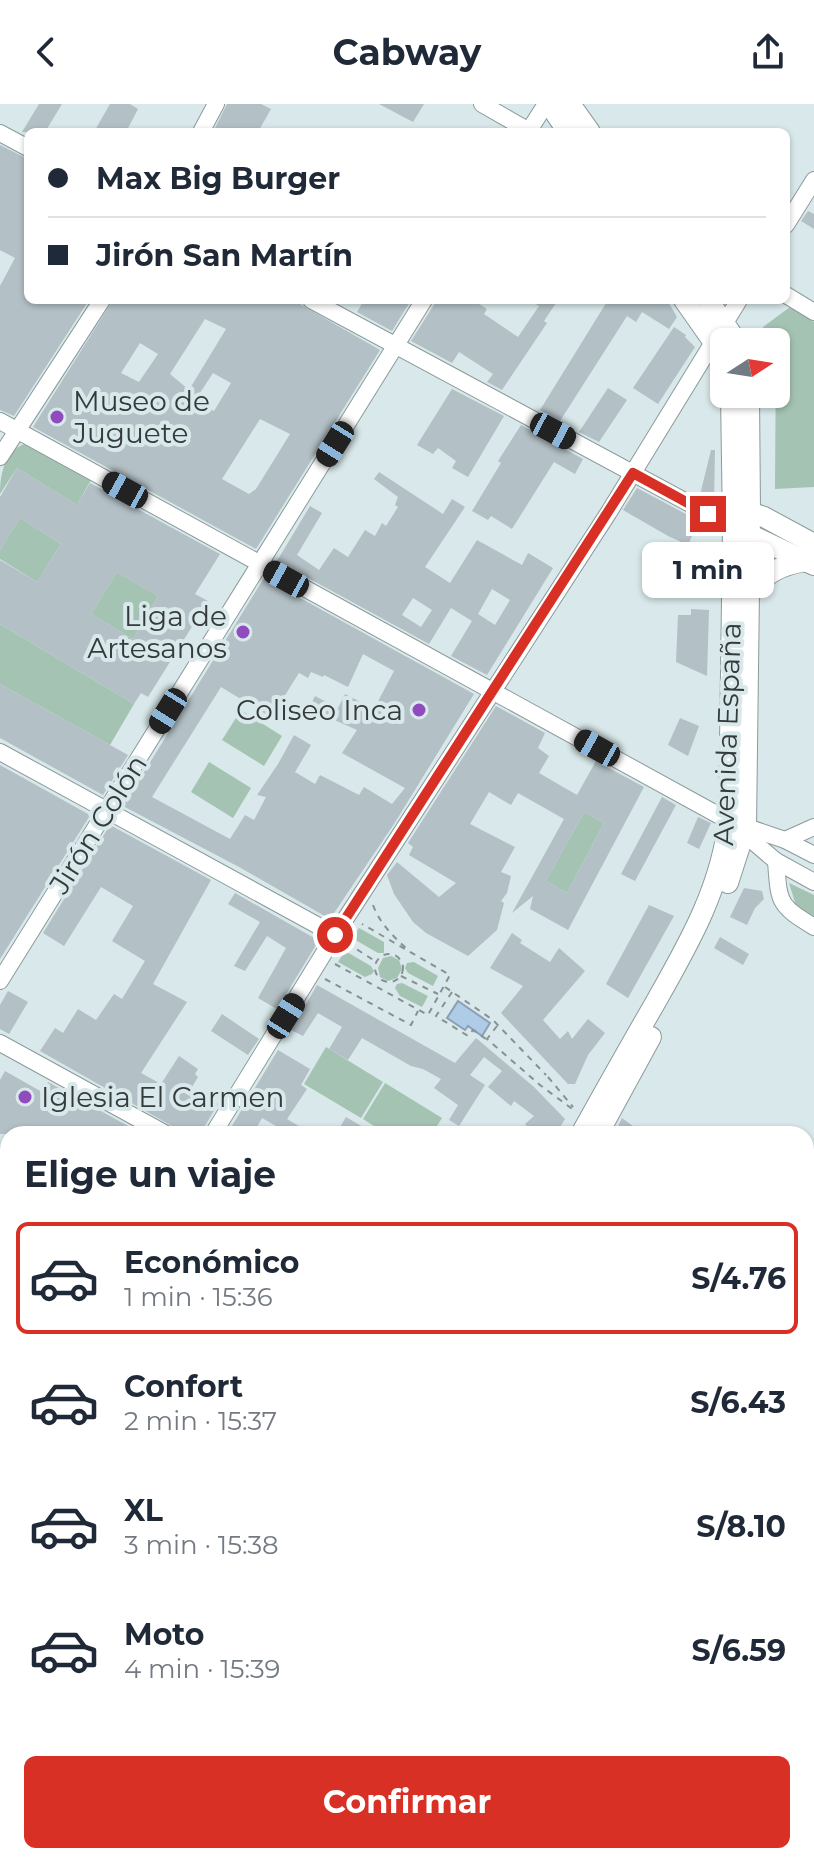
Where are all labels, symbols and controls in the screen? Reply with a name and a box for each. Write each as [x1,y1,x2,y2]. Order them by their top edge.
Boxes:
icon: back [24,30,68,74]
text: Cabway [333,30,481,74]
icon: share [746,30,790,74]
text: Max Big Burger [96,160,340,197]
text: Jirón San Martín [96,237,353,274]
north arrow [710,328,790,408]
map controls [710,328,790,408]
place label: Museo de Juguete [72,384,210,450]
marker: Museo de Juguete [48,408,66,426]
car [526,409,580,453]
car [312,417,358,471]
car [98,468,152,512]
route end [690,496,726,532]
callout: 1 min [642,542,774,598]
text: 1 min [673,554,743,586]
car [259,557,313,601]
place label: Liga de Artesanos [87,599,227,665]
street label: Avenida España [706,622,748,846]
marker: Liga de Artesanos [234,623,252,641]
car [145,684,191,738]
place label: Coliseo Inca [236,693,403,727]
marker: Coliseo Inca [410,701,428,719]
car [570,726,624,770]
street label: Jirón Colón [41,748,154,900]
route start [317,917,353,953]
car [263,989,309,1043]
place label: Iglesia El Carmen [41,1080,284,1114]
marker: Iglesia El Carmen [16,1088,34,1106]
text: Elige un viaje [24,1152,276,1196]
icon: car [28,1242,100,1314]
text: Económico [124,1244,299,1281]
text: S/4.76 [691,1260,786,1297]
text: 1 min · 15:36 [124,1281,273,1313]
icon: car [28,1366,100,1438]
text: Confort [124,1368,243,1405]
text: S/6.43 [690,1384,786,1421]
text: 2 min · 15:37 [124,1405,277,1437]
icon: car [28,1490,100,1562]
text: XL [124,1492,163,1529]
text: S/8.10 [696,1508,786,1545]
text: 3 min · 15:38 [124,1529,279,1561]
icon: car [28,1614,100,1686]
text: Moto [124,1616,205,1653]
text: S/6.59 [691,1632,786,1669]
text: 4 min · 15:39 [124,1653,280,1685]
button: Confirmar [24,1756,790,1848]

